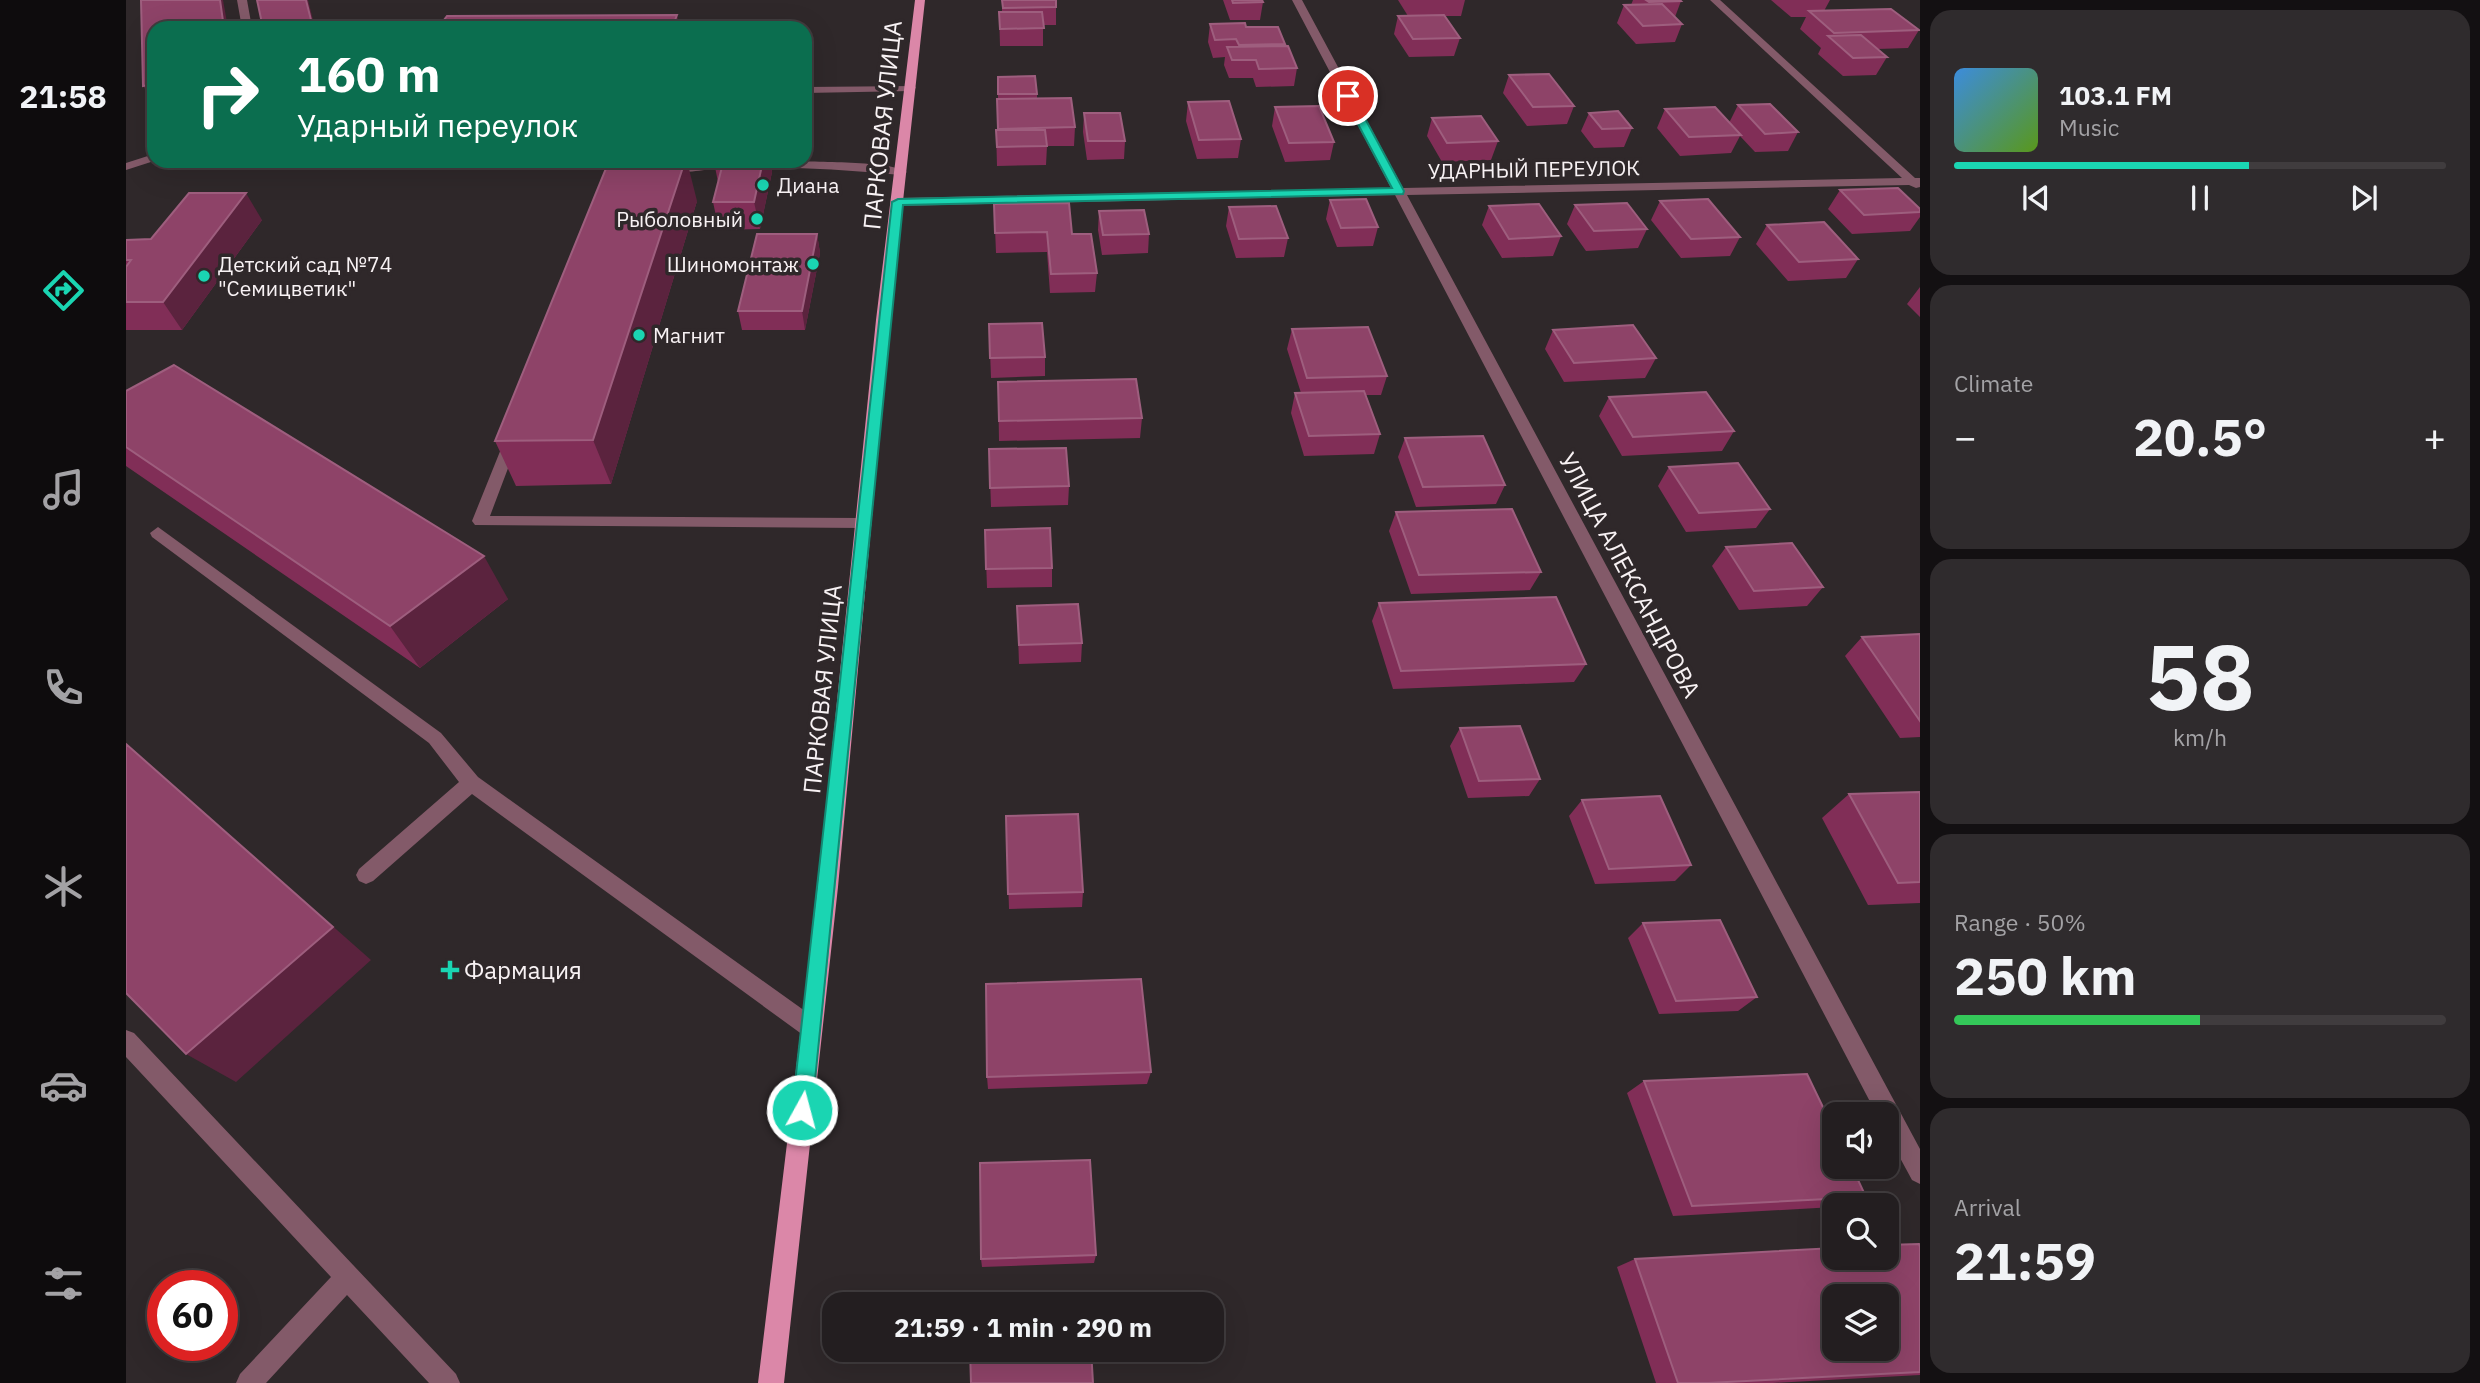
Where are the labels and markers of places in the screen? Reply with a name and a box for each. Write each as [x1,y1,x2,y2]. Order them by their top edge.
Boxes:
pin [1318,66,1378,126]
place label: Диана [777,171,839,199]
marker: Диана [755,177,771,193]
place label: Рыболовный [616,205,743,233]
marker: Рыболовный [749,211,765,227]
place label: Детский сад №74 "Семицветик" [218,250,392,302]
place label: Шиномонтаж [667,250,799,278]
marker: Шиномонтаж [805,256,821,272]
marker: Детский сад №74 "Семицветик" [196,268,212,284]
place label: Магнит [653,321,725,349]
marker: Магнит [631,327,647,343]
place label: Фармация [464,954,582,986]
marker: Фармация [442,962,458,978]

